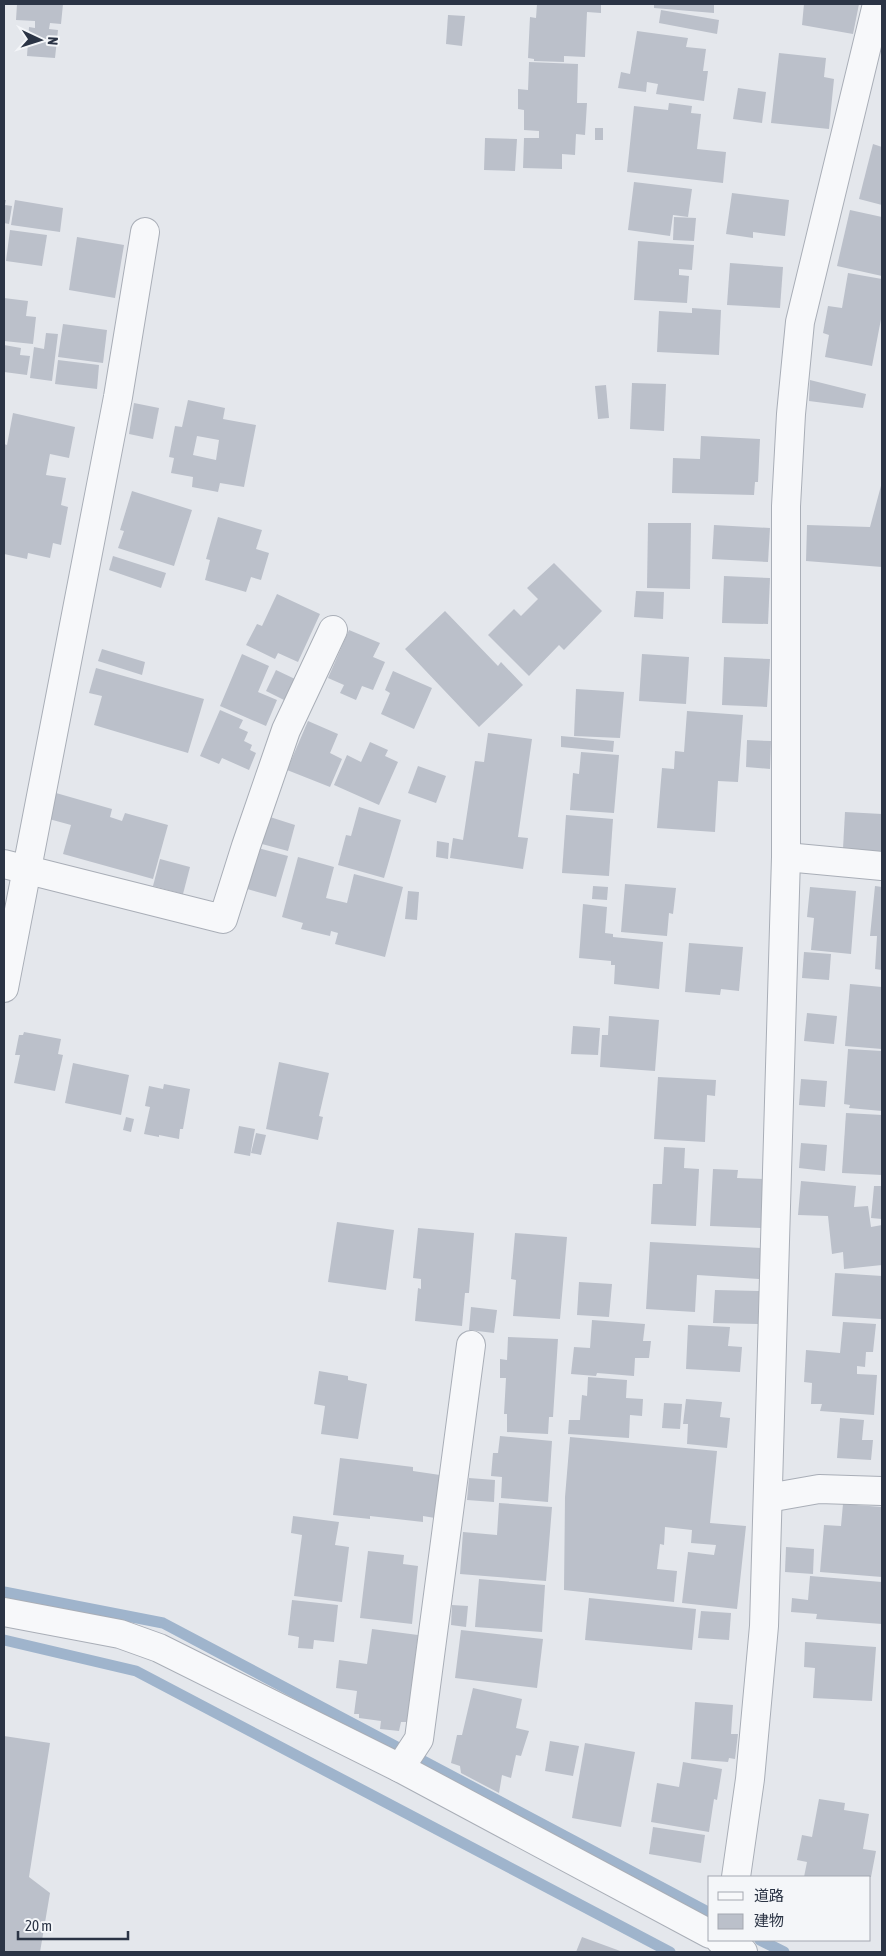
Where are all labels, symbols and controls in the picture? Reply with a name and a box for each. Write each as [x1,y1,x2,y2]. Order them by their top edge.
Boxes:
north arrow [15,15,65,65]
text: N [45,36,61,46]
legend [708,1876,871,1941]
text: 道路 [754,1887,784,1904]
scale bar [18,1908,128,1940]
text: 建物 [754,1912,784,1929]
text: 20 m [25,1917,52,1934]

